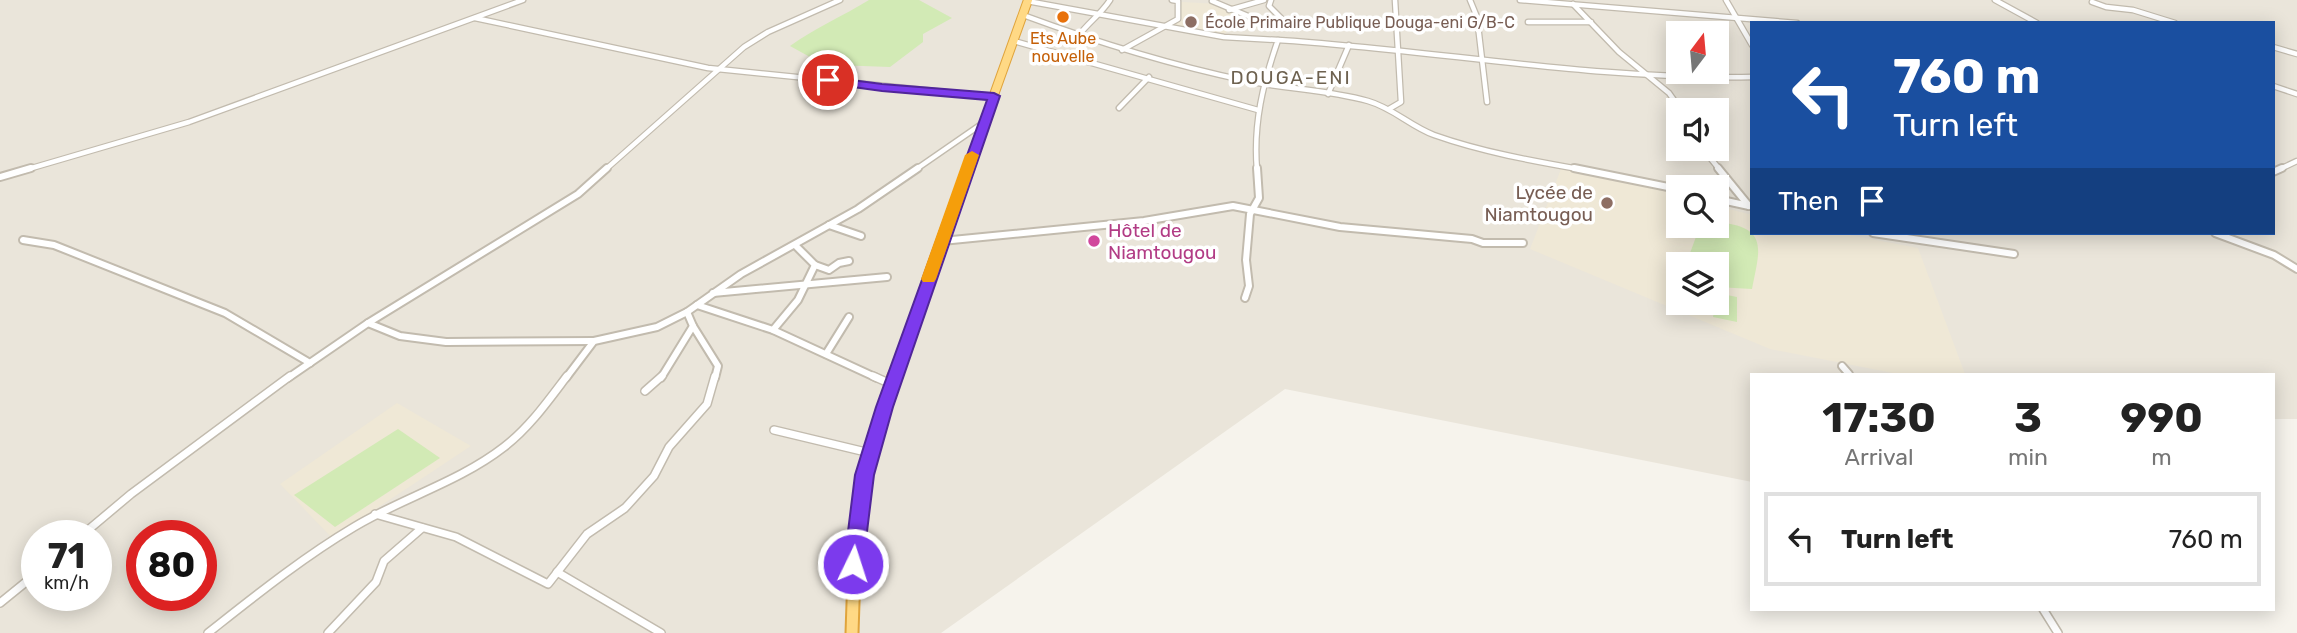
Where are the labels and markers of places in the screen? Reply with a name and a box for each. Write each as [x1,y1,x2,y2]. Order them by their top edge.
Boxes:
marker: Ets Aube nouvelle [1055,9,1071,25]
place label: École Primaire Publique Douga-eni G/B-C [1205,13,1515,32]
marker: École Primaire Publique Douga-eni G/B-C [1183,14,1199,30]
place label: Ets Aube nouvelle [1030,29,1096,66]
pin [798,50,858,110]
place label: Lycée de Niamtougou [1484,181,1593,226]
marker: Lycée de Niamtougou [1599,195,1615,211]
place label: Hôtel de Niamtougou [1108,219,1217,264]
marker: Hôtel de Niamtougou [1086,233,1102,249]

